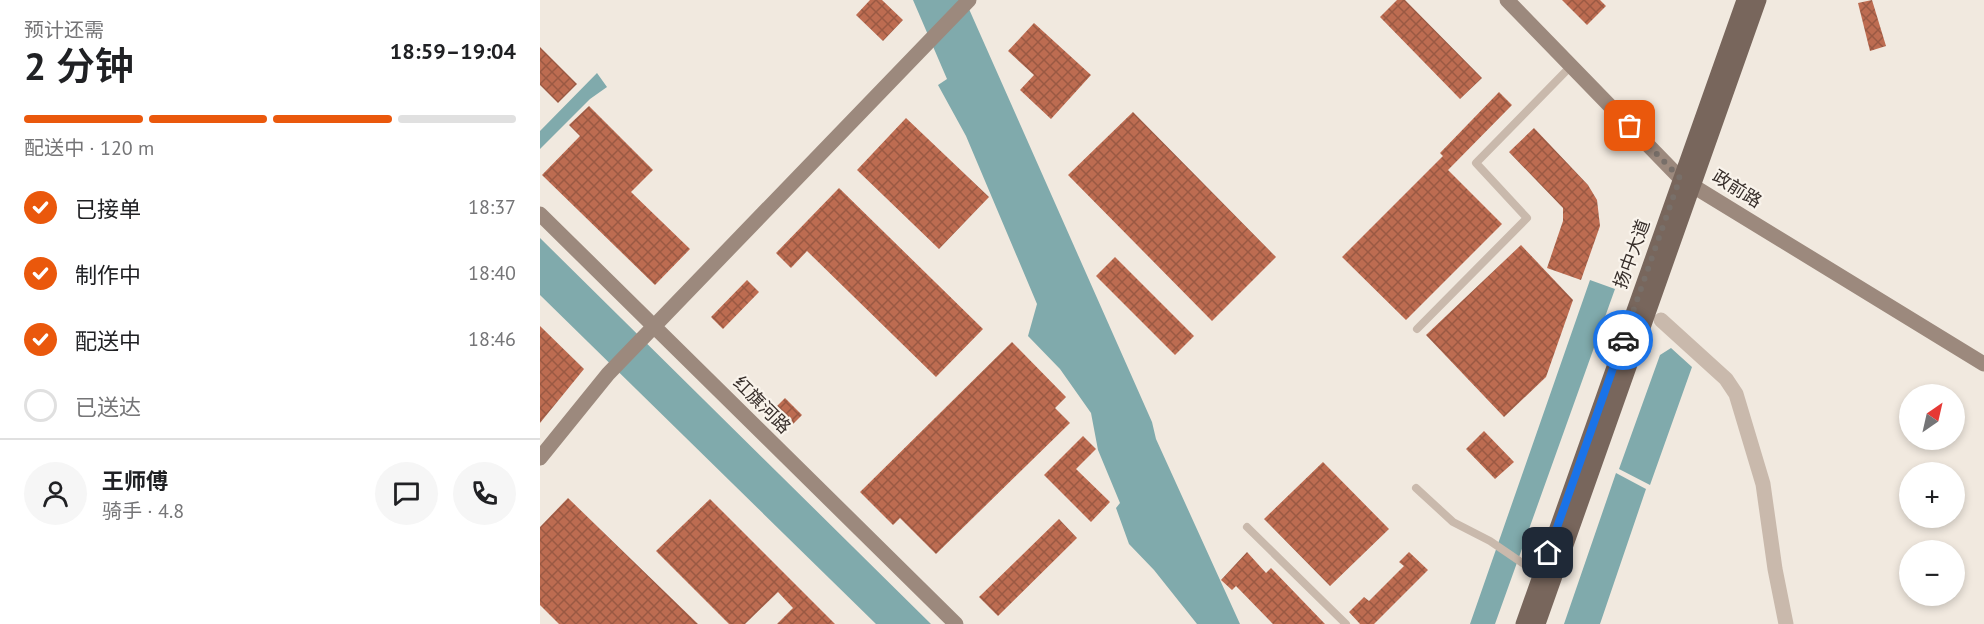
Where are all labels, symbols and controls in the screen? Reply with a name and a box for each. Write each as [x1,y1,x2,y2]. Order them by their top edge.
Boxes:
text: 预计还需 [24,17,104,43]
text: 18:59–19:04 [390,37,516,65]
text: 2 分钟 [24,40,134,91]
pin [1604,100,1655,151]
icon: bag [1613,109,1646,142]
text: 配送中 · 120 m [24,135,154,161]
street label: 政前路 [1708,165,1766,213]
icon: check [24,191,57,224]
text: 18:37 [468,194,516,220]
text: 已接单 [75,195,141,223]
street label: 扬中大道 [1608,216,1655,292]
icon: check [24,257,57,290]
text: 18:40 [468,260,516,286]
text: 制作中 [75,261,141,289]
courier [1593,310,1653,370]
icon: check [24,323,57,356]
icon: car [1607,324,1640,357]
text: 18:46 [468,326,516,352]
text: 配送中 [75,327,141,355]
street label: 红旗河路 [729,371,796,438]
north arrow [1899,384,1965,450]
map controls [1899,384,1965,606]
text: 已送达 [75,393,141,421]
button: person [24,462,87,525]
button: chat [375,462,438,525]
button: phone [453,462,516,525]
button: + [1899,462,1965,528]
text: 王师傅 [102,467,168,495]
text: 骑手 · 4.8 [102,498,184,524]
pin [1522,527,1573,578]
icon: home [1531,536,1564,569]
button: − [1899,540,1965,606]

